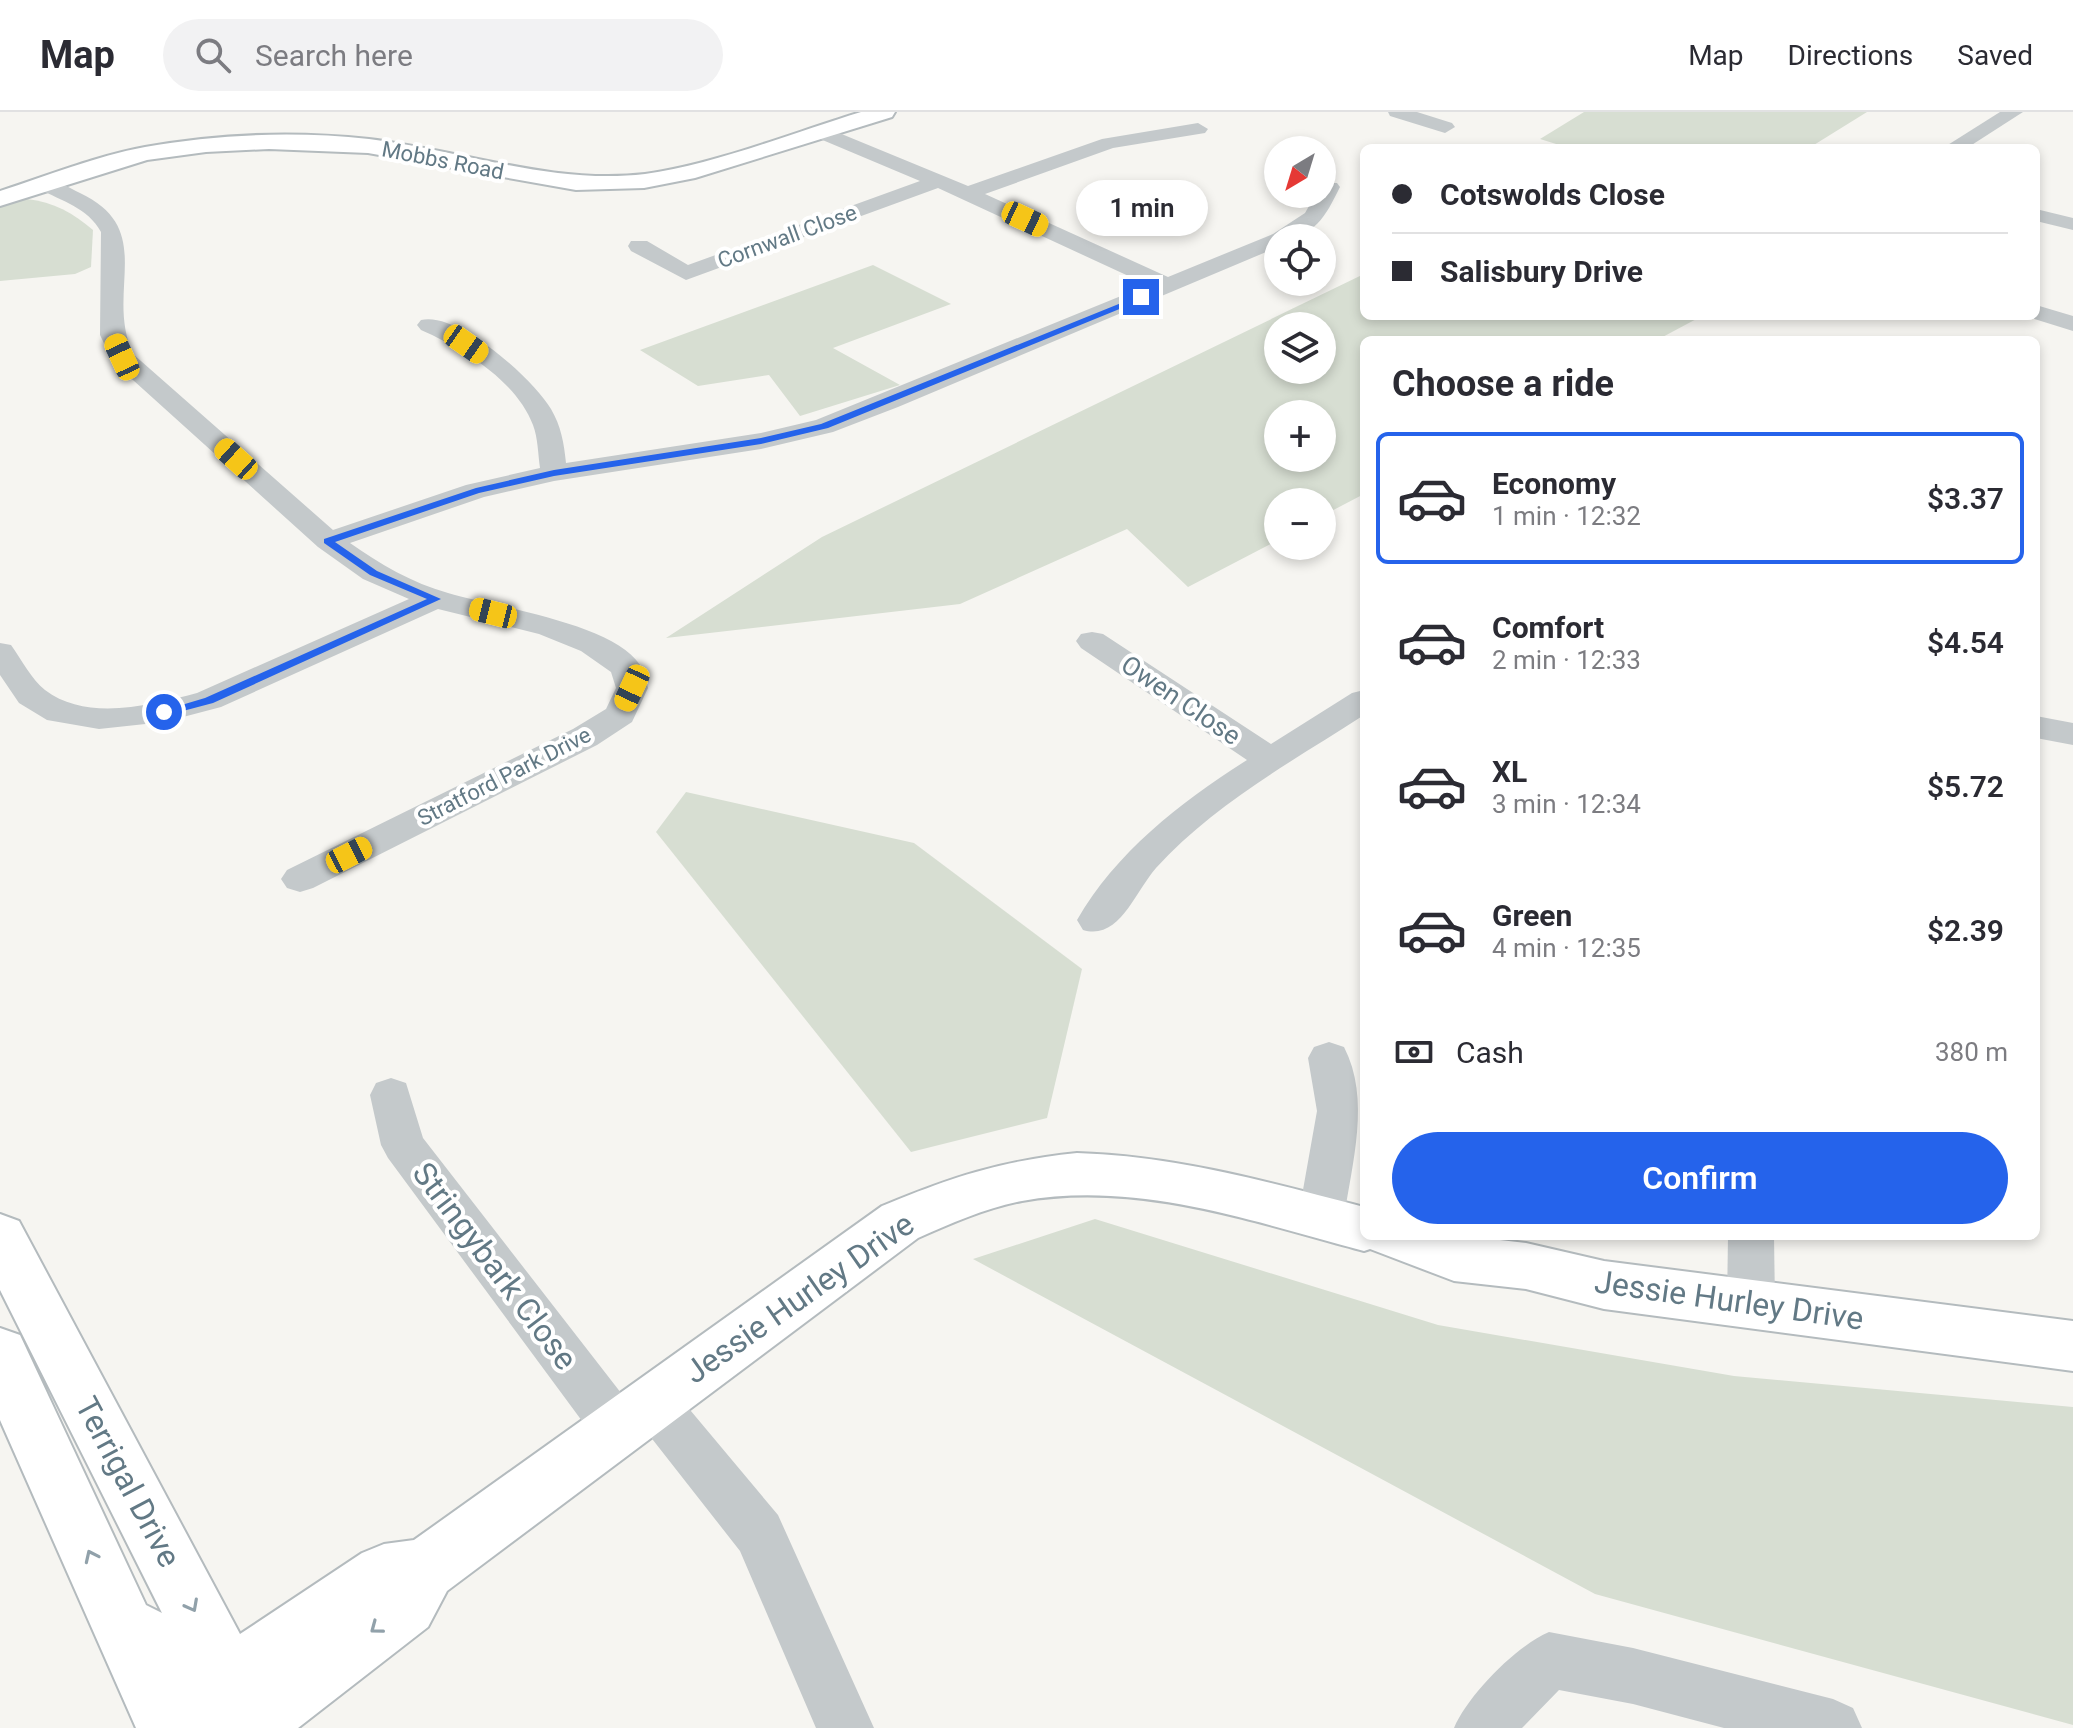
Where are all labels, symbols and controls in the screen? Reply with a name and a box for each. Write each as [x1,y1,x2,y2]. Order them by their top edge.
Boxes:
search box [163,19,723,91]
text: Map [40,33,115,77]
icon: search [191,33,235,77]
text: Search here [255,38,413,73]
text: Map [1688,39,1744,72]
text: Directions [1788,39,1913,72]
text: Saved [1957,39,2033,72]
street label: Mobbs Road [380,136,506,185]
north arrow [1264,136,1336,208]
map controls [1264,136,1336,560]
text: Cotswolds Close [1440,177,1665,212]
callout: 1 min [1075,181,1207,237]
text: 1 min [1109,193,1175,223]
car [998,198,1052,240]
street label: Cornwall Close [714,200,860,273]
button: locate [1264,224,1336,296]
text: Salisbury Drive [1440,254,1643,289]
route end [1123,279,1159,315]
button: layers [1264,312,1336,384]
car [439,320,493,368]
car [101,330,143,384]
text: Choose a ride [1392,363,1614,405]
button: + [1264,400,1336,472]
car [210,434,262,484]
icon: car [1396,462,1468,534]
text: Economy [1492,466,1616,501]
text: $3.37 [1927,481,2004,516]
button: − [1264,488,1336,560]
text: 1 min · 12:32 [1492,501,1641,531]
car [467,596,519,630]
icon: car [1396,606,1468,678]
text: Comfort [1492,610,1604,645]
text: $4.54 [1927,625,2004,660]
text: 2 min · 12:33 [1492,645,1641,675]
street label: Owen Close [1116,649,1246,751]
car [611,661,653,715]
route start [146,694,182,730]
street label: Stratford Park Drive [413,722,595,831]
icon: car [1396,750,1468,822]
text: XL [1492,754,1527,789]
text: $5.72 [1927,769,2004,804]
text: 3 min · 12:34 [1492,789,1641,819]
car [322,833,376,877]
icon: car [1396,894,1468,966]
text: Green [1492,898,1572,933]
text: $2.39 [1927,913,2004,948]
text: 4 min · 12:35 [1492,933,1641,963]
icon: cash [1392,1030,1436,1074]
text: Cash [1456,1035,1524,1070]
text: 380 m [1935,1037,2008,1067]
button: Confirm [1392,1132,2008,1224]
street label: Stringybark Close [405,1155,585,1377]
street label: Jessie Hurley Drive [677,1205,921,1391]
street label: Jessie Hurley Drive [1592,1262,1866,1338]
street label: Terrigal Drive [67,1391,189,1573]
one-way arrow [85,1549,101,1564]
one-way arrow [183,1597,198,1612]
one-way arrow [370,1618,385,1632]

